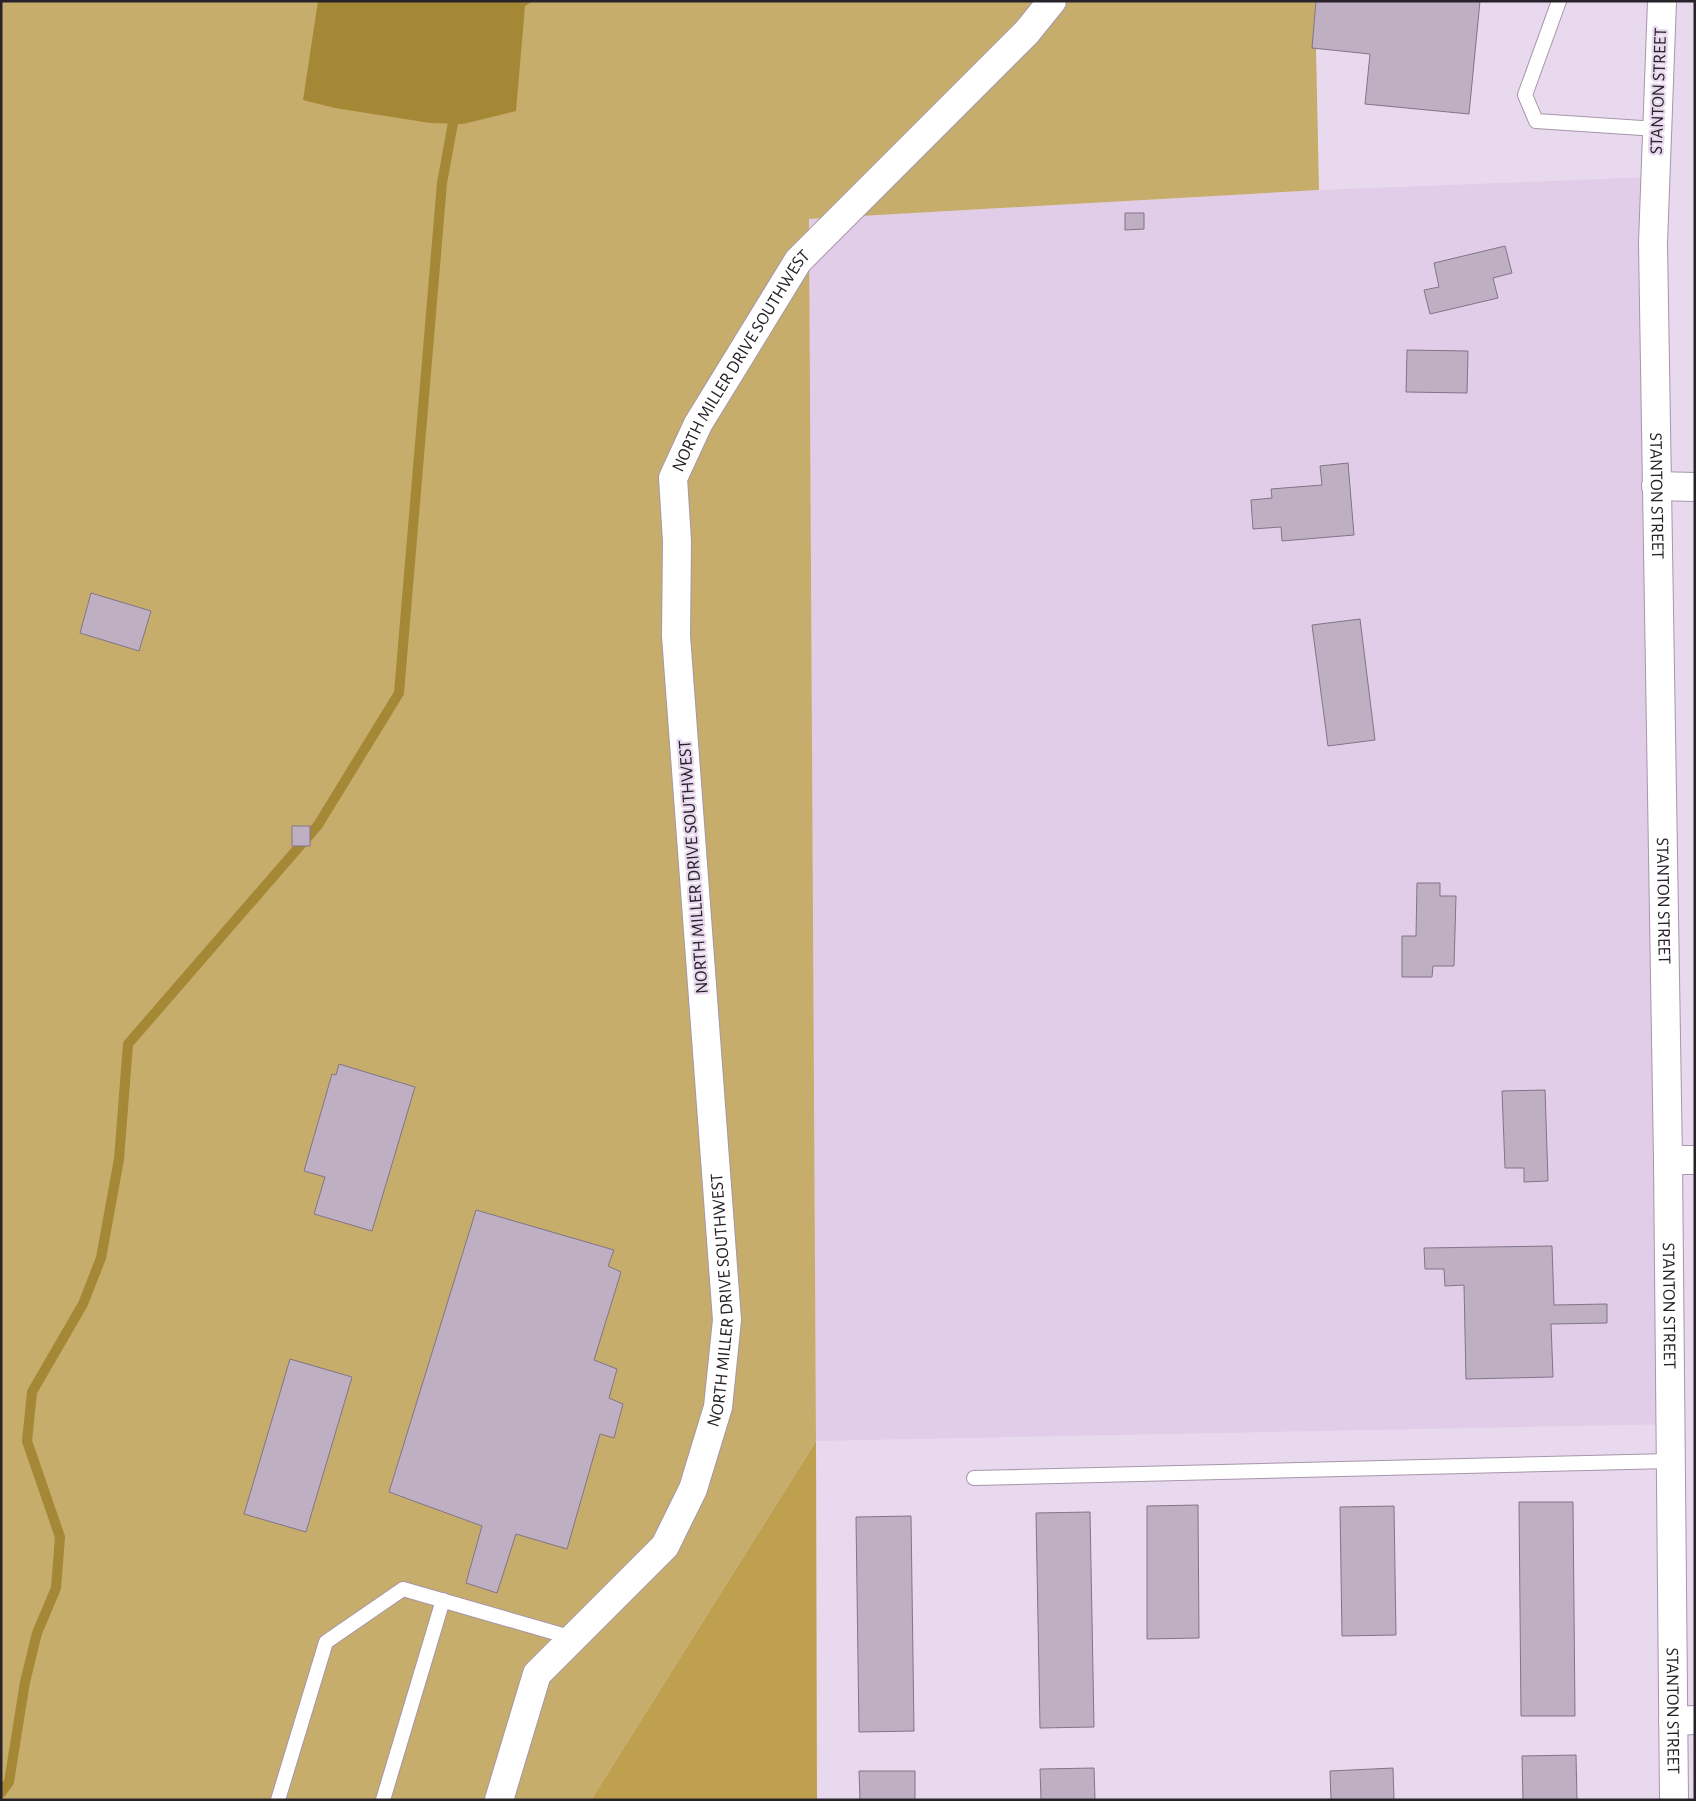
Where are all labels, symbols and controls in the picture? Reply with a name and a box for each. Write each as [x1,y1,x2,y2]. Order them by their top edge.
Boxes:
street label: STANTON STREET [1648,27,1670,155]
street label: NORTH MILLER DRIVE SOUTHWEST [669,247,814,475]
street label: STANTON STREET [1646,432,1666,559]
street label: NORTH MILLER DRIVE SOUTHWEST [676,739,712,994]
street label: STANTON STREET [1653,837,1673,964]
street label: NORTH MILLER DRIVE SOUTHWEST [704,1173,737,1429]
street label: STANTON STREET [1659,1242,1678,1369]
street label: STANTON STREET [1663,1647,1682,1774]

